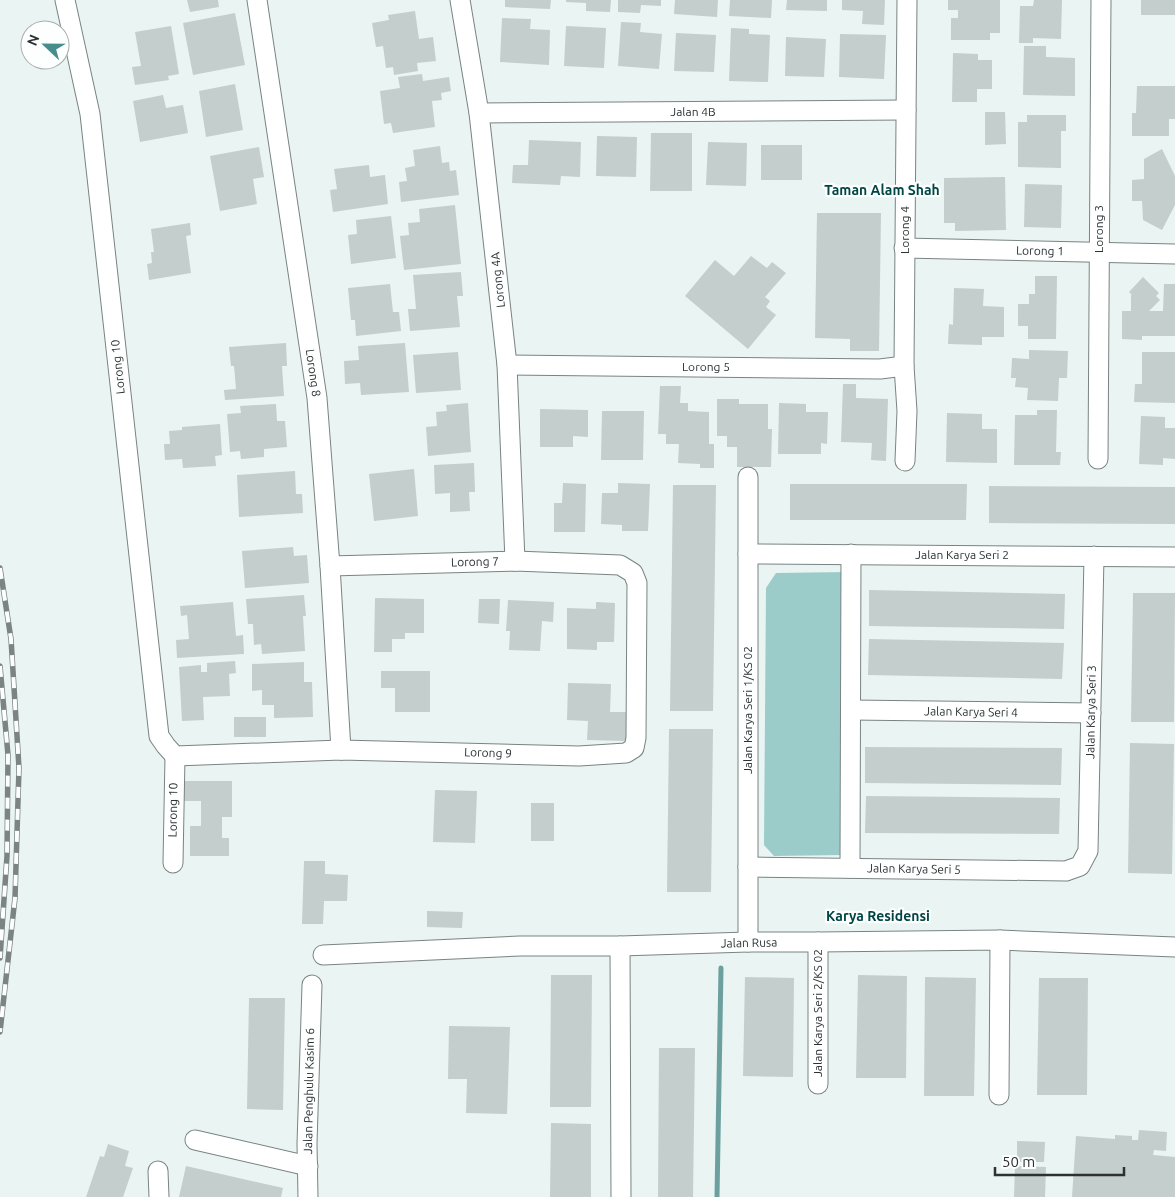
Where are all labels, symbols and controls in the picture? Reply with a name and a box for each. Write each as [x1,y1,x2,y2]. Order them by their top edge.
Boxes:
north arrow [20,20,70,70]
text: N [24,32,42,48]
street label: Jalan 4B [670,105,716,118]
district label: Taman Alam Shah [824,182,940,198]
street label: Lorong 3 [1092,205,1105,253]
street label: Lorong 4 [898,206,911,254]
street label: Lorong 1 [1016,244,1064,257]
street label: Lorong 4A [488,251,507,308]
street label: Lorong 10 [108,339,127,395]
street label: Lorong 8 [304,348,323,398]
street label: Lorong 5 [682,360,730,373]
street label: Jalan Karya Seri 2 [915,548,1009,561]
street label: Lorong 7 [451,555,499,568]
street label: Jalan Karya Seri 1/KS 02 [741,646,754,774]
street label: Jalan Karya Seri 3 [1083,665,1098,759]
street label: Jalan Karya Seri 4 [924,704,1018,719]
street label: Lorong 9 [464,745,512,760]
street label: Lorong 10 [166,782,179,837]
street label: Jalan Karya Seri 5 [867,861,961,876]
district label: Karya Residensi [826,908,930,924]
street label: Jalan Rusa [721,936,777,949]
street label: Jalan Karya Seri 2/KS 02 [811,949,824,1077]
street label: Jalan Penghulu Kasim 6 [301,1028,316,1154]
scale bar [995,1144,1124,1176]
text: 50 m [1002,1153,1035,1170]

